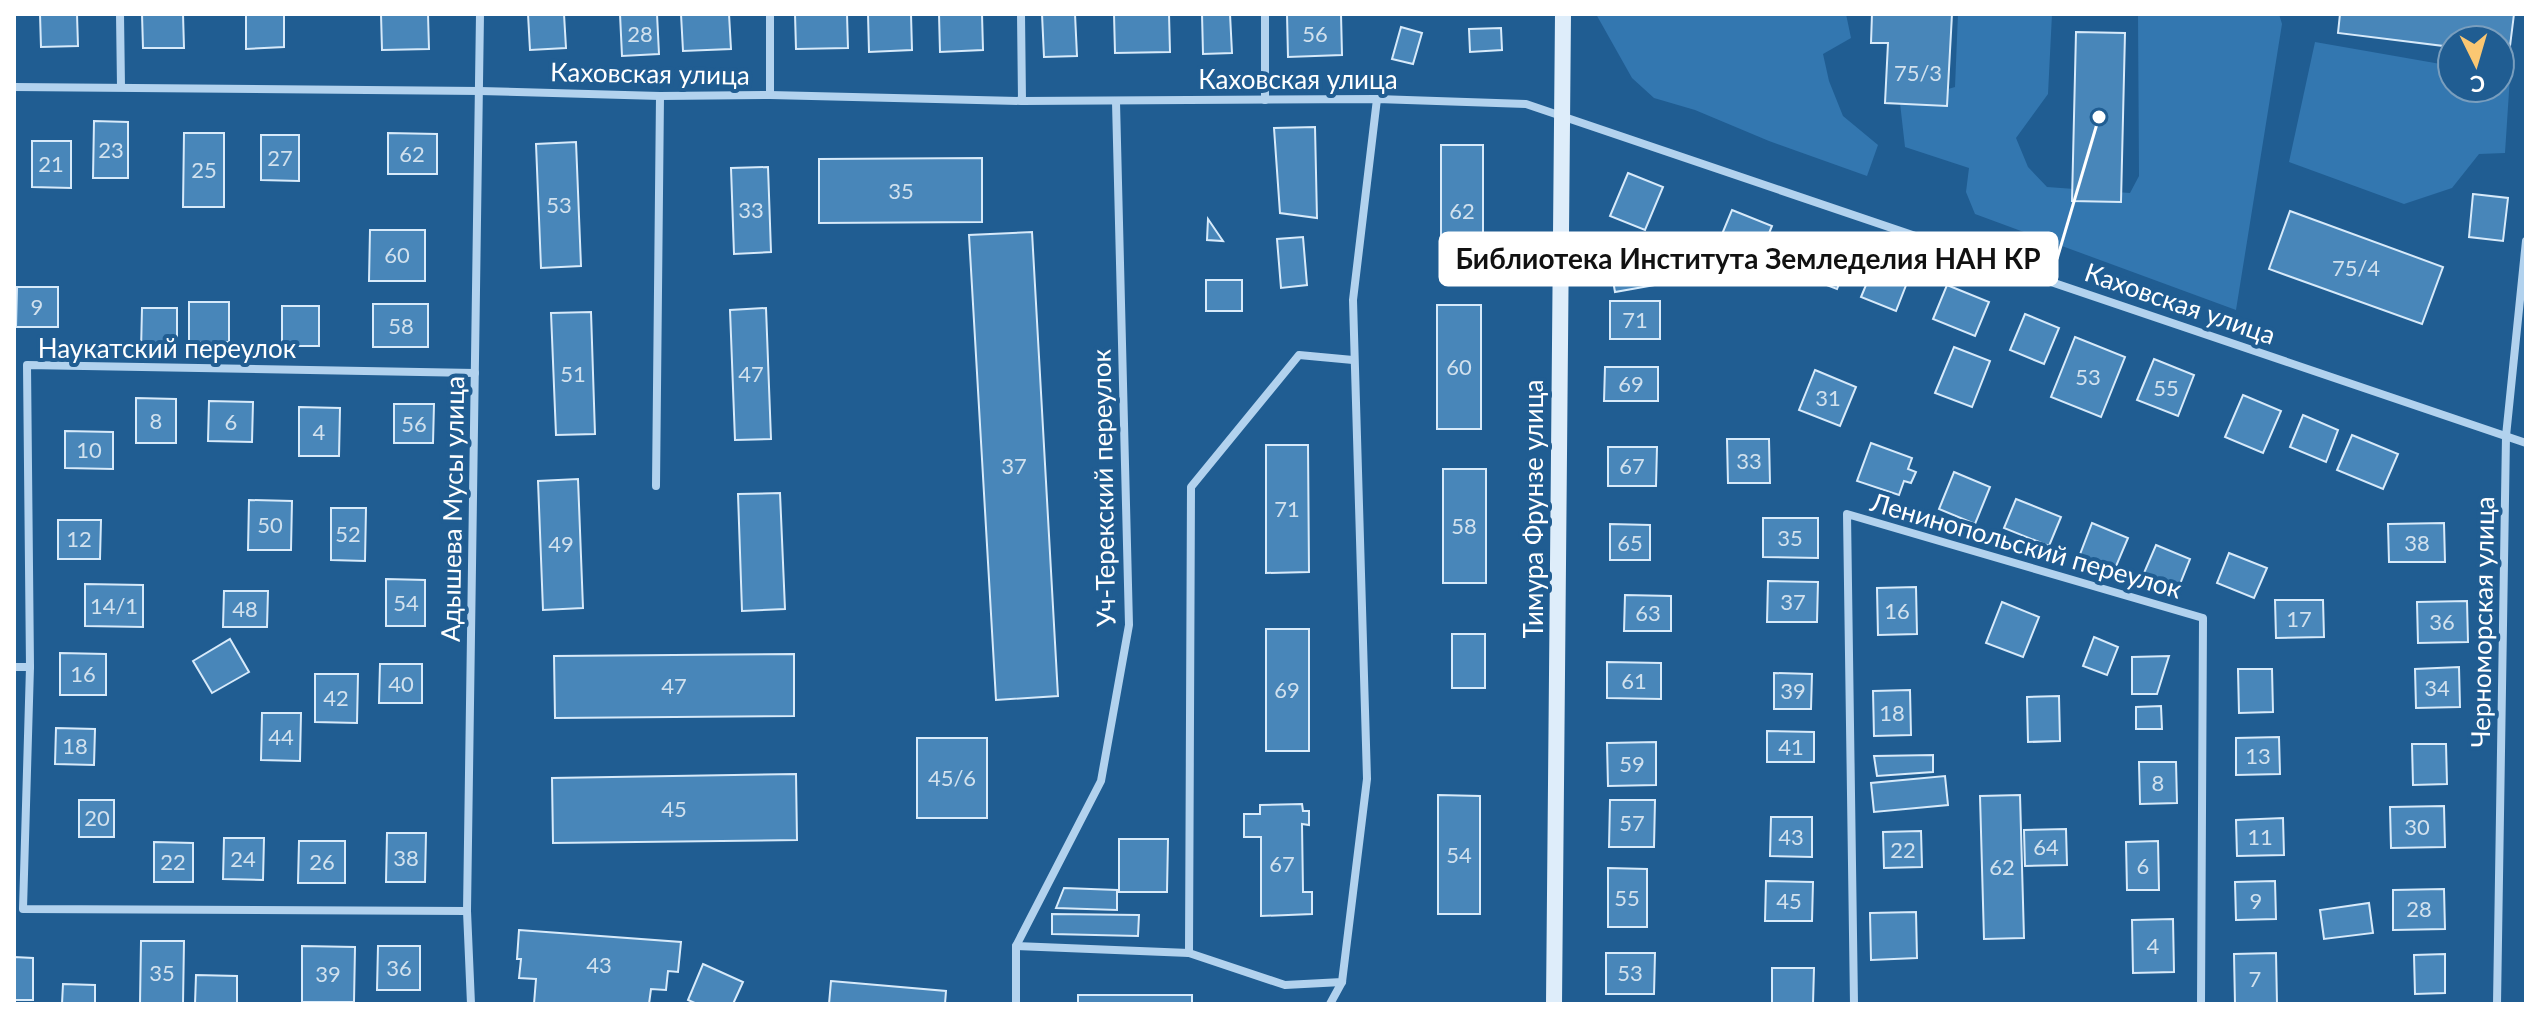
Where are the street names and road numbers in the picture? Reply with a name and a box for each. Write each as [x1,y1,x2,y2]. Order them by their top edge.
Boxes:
street label: Каховская улица [550,55,750,91]
street label: Каховская улица [1198,63,1398,95]
street label: Каховская улица [2081,255,2280,351]
street label: Наукатский переулок [38,332,297,364]
street label: Уч-Терекский переулок [1085,348,1121,627]
street label: Адышева Мусы улица [434,376,470,642]
street label: Тимура Фрунзе улица [1517,380,1549,638]
street label: Ленинопольский переулок [1866,485,2186,605]
street label: Черноморская улица [2464,496,2500,748]

